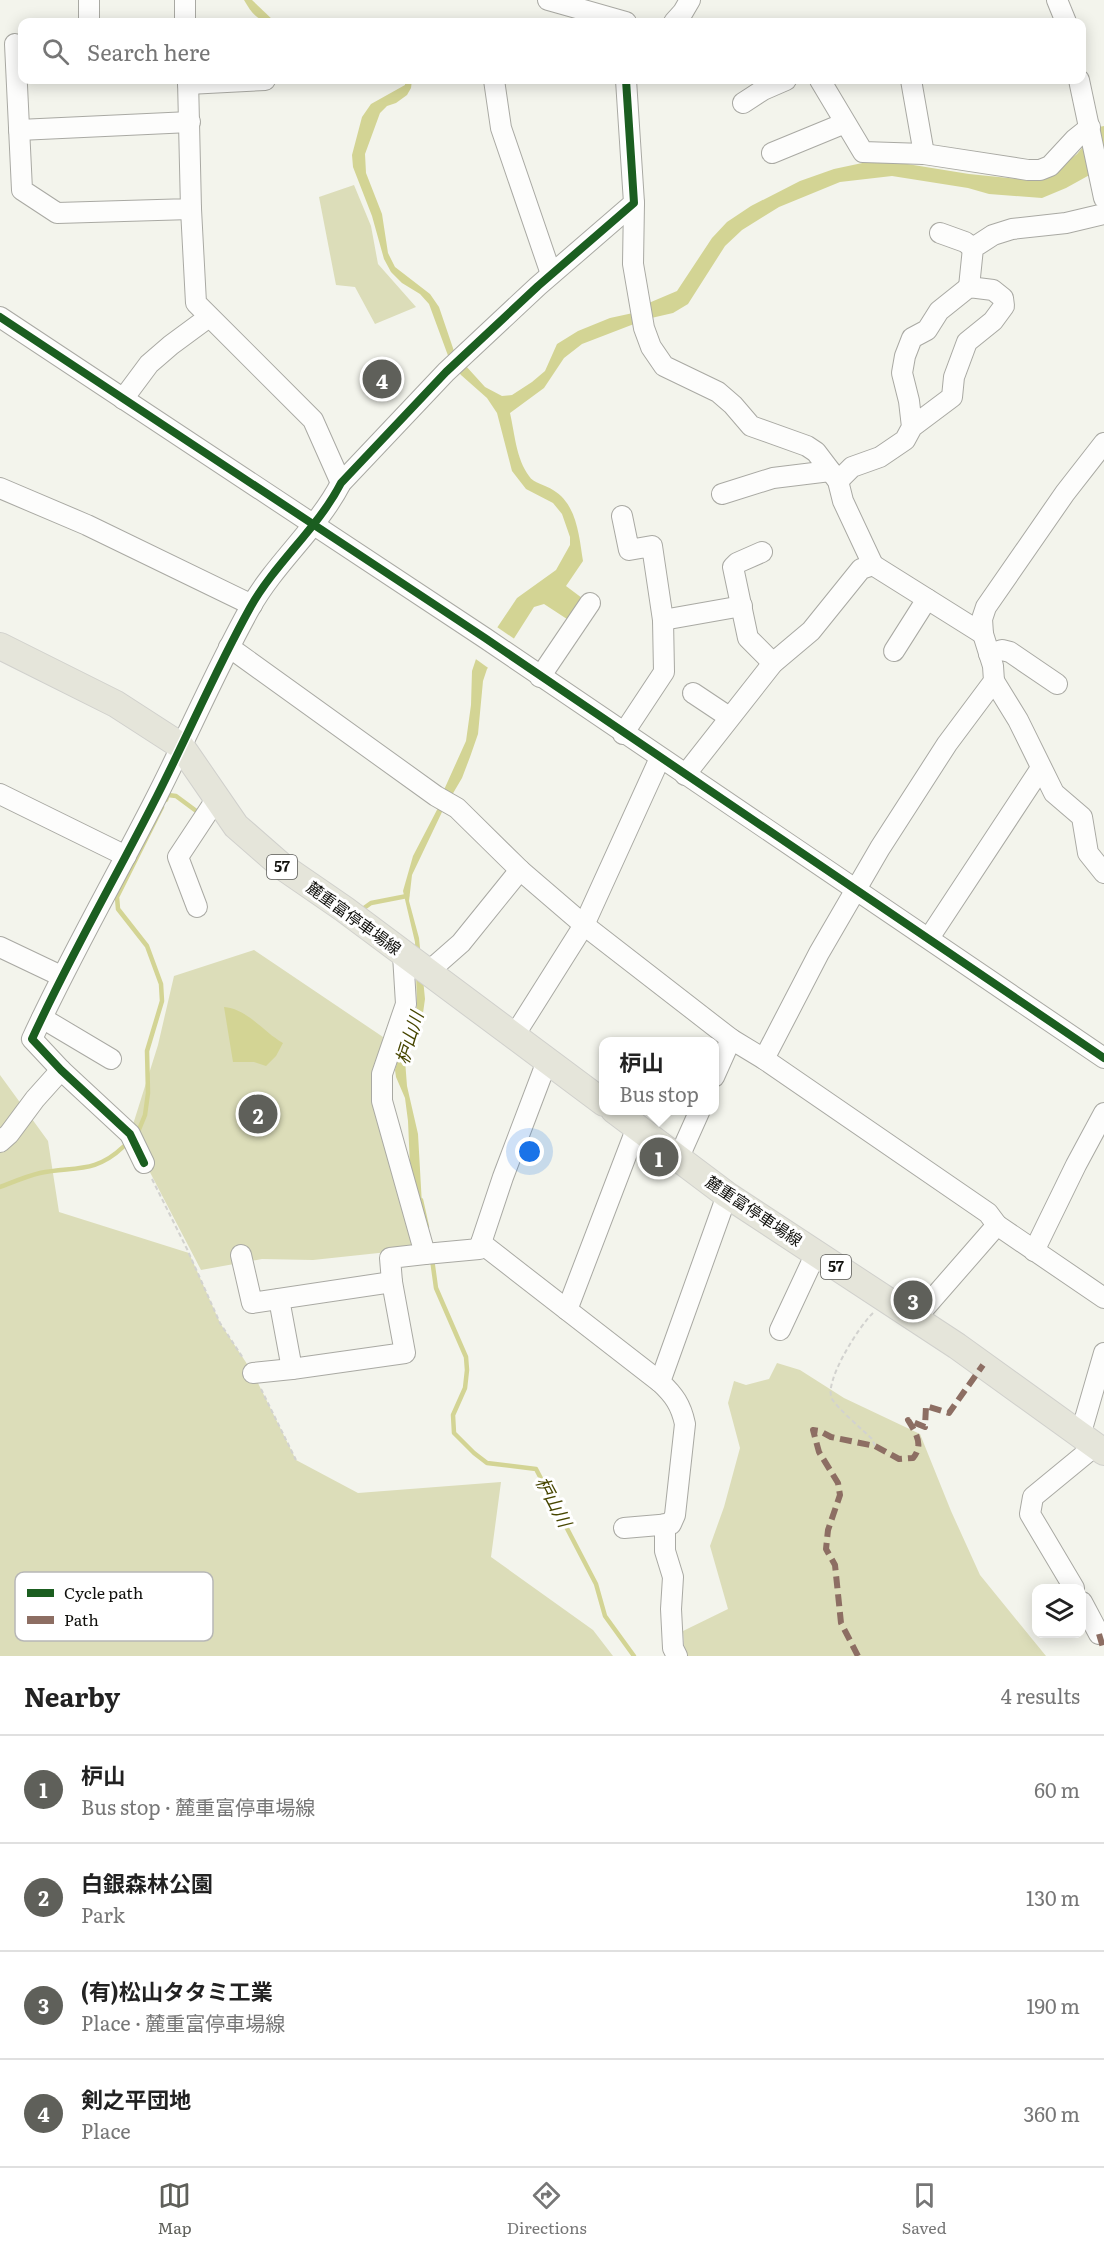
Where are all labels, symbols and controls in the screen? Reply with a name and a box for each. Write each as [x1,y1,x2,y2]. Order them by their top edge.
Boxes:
search box [18,18,1086,84]
icon: search [39,35,72,68]
text: Search here [87,35,210,68]
pin: 4 [362,356,401,401]
road number: 57 [267,855,297,879]
street label: 麓重富停車場線 [302,875,407,960]
water label: 枦山川 [388,1006,430,1067]
popup [599,1037,719,1115]
text: 枦山 [619,1045,663,1078]
text: Bus stop [619,1078,699,1108]
pin: 2 [238,1092,278,1136]
pin: 1 [640,1134,678,1180]
your location [515,1137,544,1166]
street label: 麓重富停車場線 [701,1169,808,1251]
road number: 57 [821,1255,851,1279]
pin: 3 [894,1278,932,1322]
water label: 枦山川 [530,1471,580,1533]
legend [15,1572,213,1641]
text: Cycle path [64,1580,144,1604]
map controls [1032,1584,1086,1638]
button: layers [1032,1584,1086,1638]
text: Path [64,1607,99,1631]
text: Nearby [24,1676,120,1715]
text: 4 results [1001,1680,1080,1710]
text: 枦山 [81,1758,125,1791]
text: 1 [39,1774,48,1804]
text: 60 m [1034,1774,1080,1804]
text: Bus stop · 麓重富停車場線 [81,1791,315,1821]
text: 白銀森林公園 [81,1866,213,1899]
text: 2 [38,1882,49,1912]
text: 130 m [1026,1882,1080,1912]
text: Park [81,1899,125,1929]
text: (有)松山タタミ工業 [81,1974,273,2007]
text: 3 [38,1990,49,2020]
text: 190 m [1026,1990,1080,2020]
text: Place · 麓重富停車場線 [81,2007,285,2037]
text: 剣之平団地 [81,2082,191,2115]
text: 4 [37,2098,50,2128]
text: 360 m [1023,2098,1080,2128]
text: Place [81,2115,131,2145]
tab: Map [158,2179,192,2239]
tab: Directions [507,2179,587,2239]
tab: Saved [902,2179,946,2239]

